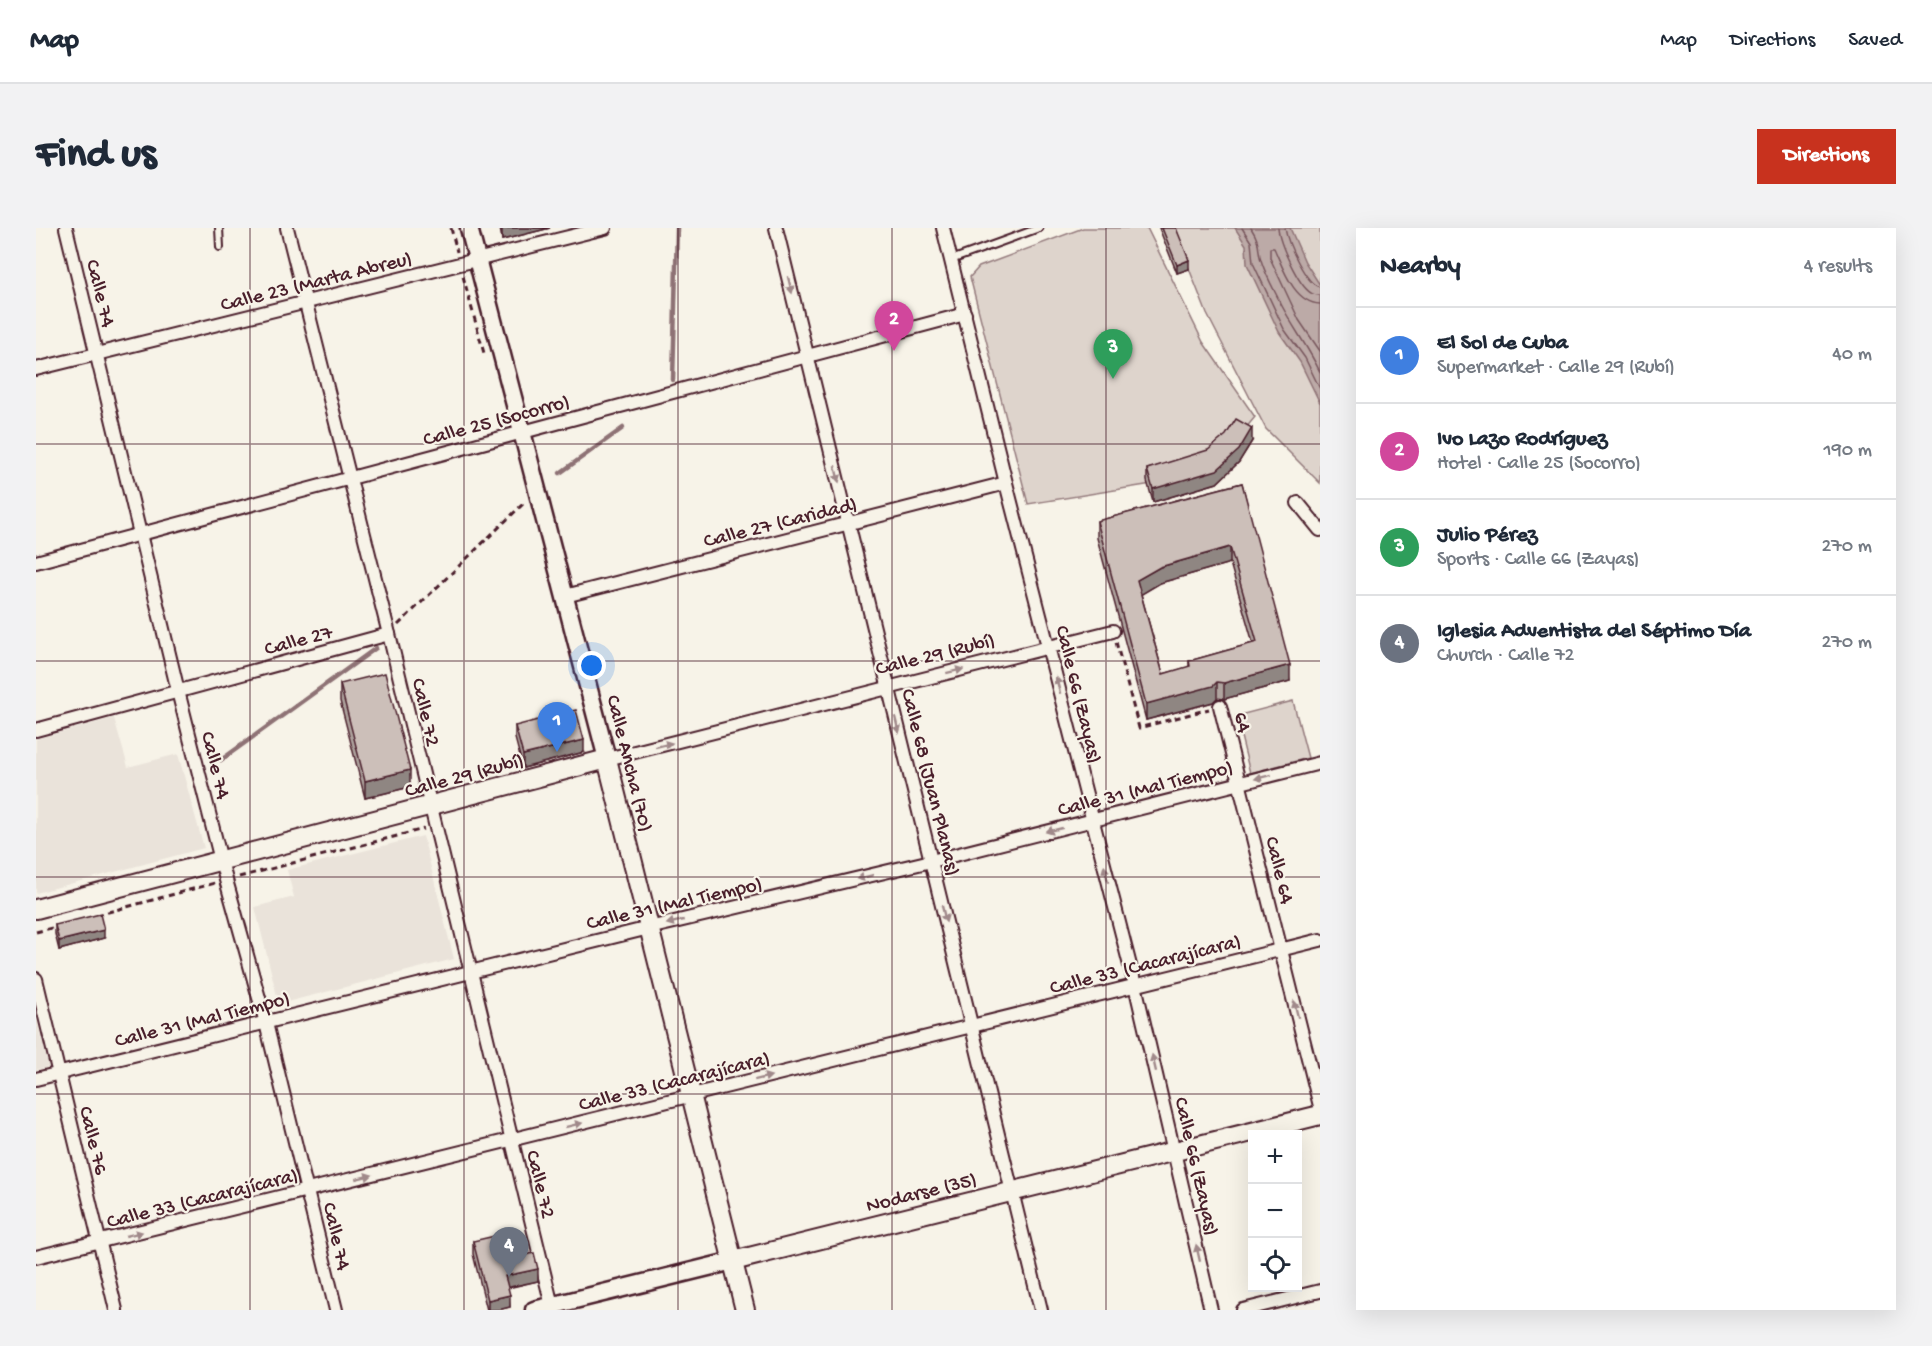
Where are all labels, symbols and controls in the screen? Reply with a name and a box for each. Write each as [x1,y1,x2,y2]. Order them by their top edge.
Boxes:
text: Map [30,25,79,58]
text: Map [1660,29,1697,54]
text: Directions [1730,29,1815,54]
text: Saved [1848,29,1902,54]
button: Directions [1757,129,1896,184]
text: Find us [36,132,156,181]
street label: Calle 23 (Marta Abreu) [218,247,415,319]
text: Nearby [1380,252,1461,283]
text: 4 results [1804,256,1872,279]
street label: Calle 74 [78,257,119,330]
one-way arrow [786,276,796,294]
pin: 2 [874,302,914,351]
pin: 3 [1094,330,1132,379]
text: El Sol de Cuba [1437,331,1568,357]
text: 1 [1395,344,1404,367]
text: 40 m [1832,344,1872,367]
text: Supermarket · Calle 29 (Rubí) [1437,357,1675,380]
street label: Calle 25 (Socorro) [421,391,573,454]
text: Ivo Lazo Rodríguez [1437,427,1608,453]
text: 2 [1395,440,1404,463]
text: 190 m [1824,440,1872,463]
text: Hotel · Calle 25 (Socorro) [1437,453,1641,476]
one-way arrow [832,465,842,483]
street label: Calle 27 (Caridad) [701,493,860,556]
text: Julio Pérez [1437,523,1538,549]
text: 3 [1394,536,1405,559]
text: 270 m [1822,536,1872,559]
text: Sports · Calle 66 (Zayas) [1437,549,1639,572]
text: Iglesia Adventista del Séptimo Día [1437,619,1751,645]
street label: Calle 27 [262,621,337,663]
street label: Calle 66 (Zayas) [1047,623,1106,766]
street label: Calle 29 (Rubí) [873,629,998,683]
text: 4 [1395,632,1404,655]
text: 270 m [1822,632,1872,655]
text: Church · Calle 72 [1437,645,1574,668]
your location [577,651,606,680]
one-way arrow [946,666,964,676]
street label: Calle 72 [404,676,444,749]
one-way arrow [1052,676,1062,694]
street label: Calle 68 (Juan Planas) [893,687,964,879]
street label: Calle Ancha (70) [599,693,657,835]
pin: 1 [538,702,576,752]
street label: 64 [1226,710,1255,736]
one-way arrow [893,716,903,734]
street label: Calle 74 [193,729,234,802]
one-way arrow [655,739,673,749]
street label: Calle 29 (Rubí) [403,749,527,805]
street label: Calle 31 (Mal Tiempo) [1056,757,1236,824]
one-way arrow [1254,773,1272,783]
one-way arrow [1045,826,1063,836]
street label: Calle 64 [1257,834,1298,907]
one-way arrow [1101,865,1111,883]
street label: Calle 31 (Mal Tiempo) [584,873,765,938]
one-way arrow [855,873,874,882]
one-way arrow [940,905,950,923]
one-way arrow [666,918,684,928]
street label: Calle 33 (Cacarajícara) [1048,931,1244,1002]
street label: Calle 31 (Mal Tiempo) [113,988,293,1055]
one-way arrow [1290,1000,1300,1018]
street label: Calle 33 (Cacarajícara) [577,1048,773,1119]
one-way arrow [1148,1054,1158,1072]
one-way arrow [754,1073,772,1083]
street label: Calle 66 (Zayas) [1167,1095,1223,1238]
street label: Calle 76 [71,1104,112,1178]
one-way arrow [564,1120,583,1130]
map controls [1248,1130,1302,1292]
button: + [1248,1130,1302,1184]
street label: Calle 72 [518,1148,559,1222]
street label: Calle 33 (Cacarajícara) [105,1165,301,1236]
street label: Nodarse (35) [864,1169,980,1220]
one-way arrow [355,1172,373,1182]
button: − [1248,1184,1302,1238]
street label: Calle 74 [315,1200,355,1273]
pin: 4 [490,1228,528,1277]
one-way arrow [125,1229,143,1239]
button: locate [1248,1238,1302,1292]
one-way arrow [1193,1243,1202,1262]

